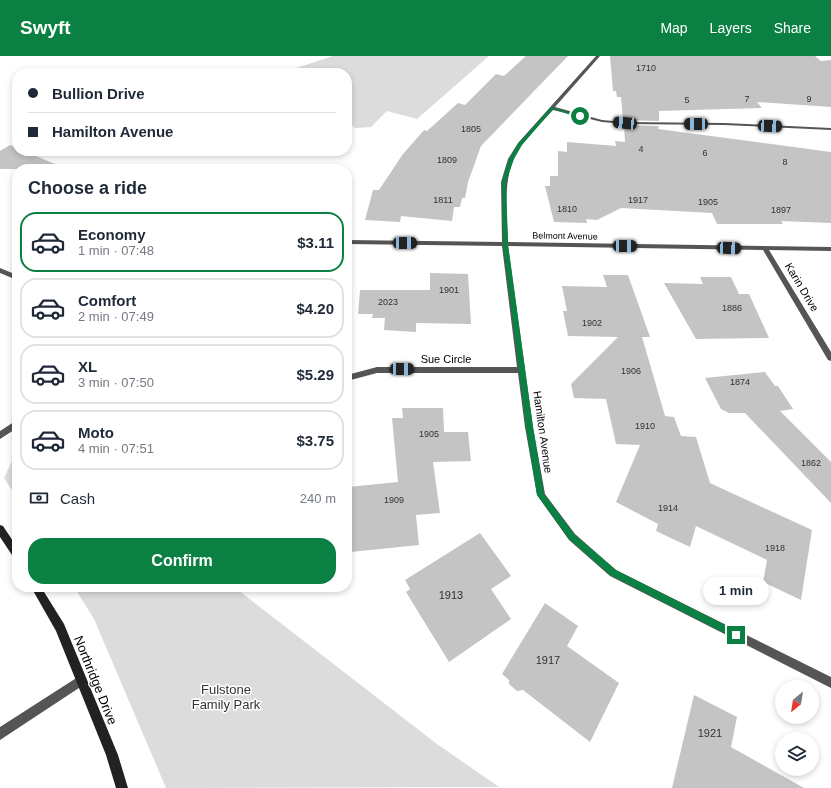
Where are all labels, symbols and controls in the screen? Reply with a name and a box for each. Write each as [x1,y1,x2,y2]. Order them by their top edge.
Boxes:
text: Swyft [20,17,71,38]
text: Map [660,20,688,36]
text: Layers [710,20,752,36]
text: Share [774,20,811,36]
house number: 1710 [636,63,656,73]
text: Bullion Drive [52,85,145,102]
house number: 7 [744,94,750,104]
house number: 9 [806,94,812,104]
house number: 5 [684,95,690,105]
route start [571,107,589,125]
car [613,116,637,130]
car [684,118,708,130]
car [758,119,782,133]
text: Hamilton Avenue [52,123,173,140]
house number: 1805 [461,124,481,134]
house number: 4 [638,144,644,154]
house number: 6 [702,148,708,158]
house number: 1809 [437,155,457,165]
house number: 8 [782,157,788,167]
text: Choose a ride [28,178,147,198]
house number: 1811 [433,195,453,205]
house number: 1917 [628,195,648,205]
house number: 1905 [698,197,718,207]
house number: 1810 [557,204,577,214]
house number: 1897 [771,205,791,215]
icon: car [30,224,66,260]
text: Economy [78,226,146,243]
street label: Belmont Avenue [532,230,598,242]
text: $3.11 [297,234,334,251]
car [393,237,417,249]
car [613,240,637,252]
car [717,242,741,254]
text: 1 min · 07:48 [78,243,154,258]
street label: Karin Drive [783,261,821,313]
house number: 1901 [439,285,459,295]
icon: car [30,290,66,326]
text: Comfort [78,292,136,309]
house number: 2023 [378,297,398,307]
text: $4.20 [296,300,334,317]
house number: 1886 [722,303,742,313]
text: 2 min · 07:49 [78,309,154,324]
house number: 1902 [582,318,602,328]
street label: Sue Circle [421,353,471,365]
icon: car [30,356,66,392]
text: XL [78,358,97,375]
car [390,363,414,375]
text: $5.29 [296,366,334,383]
house number: 1906 [621,366,641,376]
text: 3 min · 07:50 [78,375,154,390]
house number: 1874 [730,377,750,387]
street label: Hamilton Avenue [531,390,555,474]
house number: 1910 [635,421,655,431]
icon: car [30,422,66,458]
text: Moto [78,424,114,441]
house number: 1905 [419,429,439,439]
text: $3.75 [296,432,334,449]
text: 4 min · 07:51 [78,441,154,456]
house number: 1862 [801,458,821,468]
icon: cash [28,487,50,509]
text: Cash [60,490,95,507]
text: 240 m [300,491,336,506]
house number: 1909 [384,495,404,505]
house number: 1914 [658,503,678,513]
button: Confirm [28,538,336,584]
house number: 1918 [765,543,785,553]
callout: 1 min [703,577,769,605]
text: 1 min [719,583,753,598]
house number: 1913 [439,589,463,601]
route end [727,626,745,644]
street label: Northridge Drive [71,633,120,727]
house number: 1917 [536,654,560,666]
north arrow [775,680,819,724]
map controls [775,680,819,776]
park label: Fulstone Family Park [192,682,261,712]
house number: 1921 [698,727,722,739]
button: layers [775,732,819,776]

